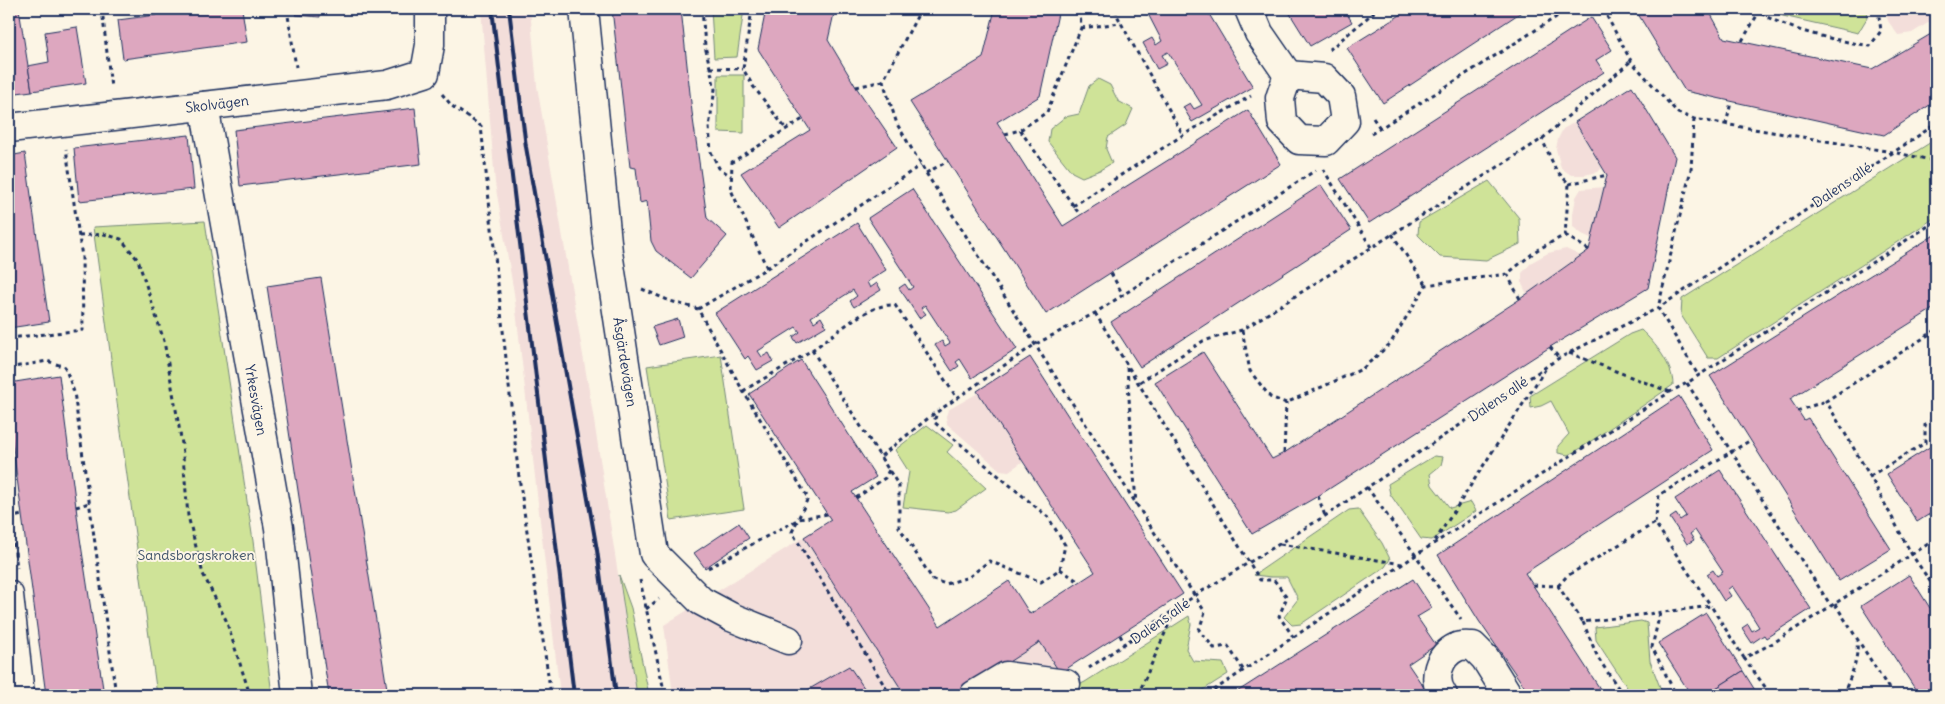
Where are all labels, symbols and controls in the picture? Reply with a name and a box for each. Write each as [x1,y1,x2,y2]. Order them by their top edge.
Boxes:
street label: Skolvägen [184,91,250,117]
street label: Dalens allé [1809,158,1875,212]
street label: Åsgärdevägen [609,316,641,408]
street label: Yrkesvägen [241,363,271,437]
street label: Dalens allé [1465,372,1531,426]
park label: Sandsborgskroken [137,546,255,564]
street label: Dalens allé [1127,594,1193,648]

